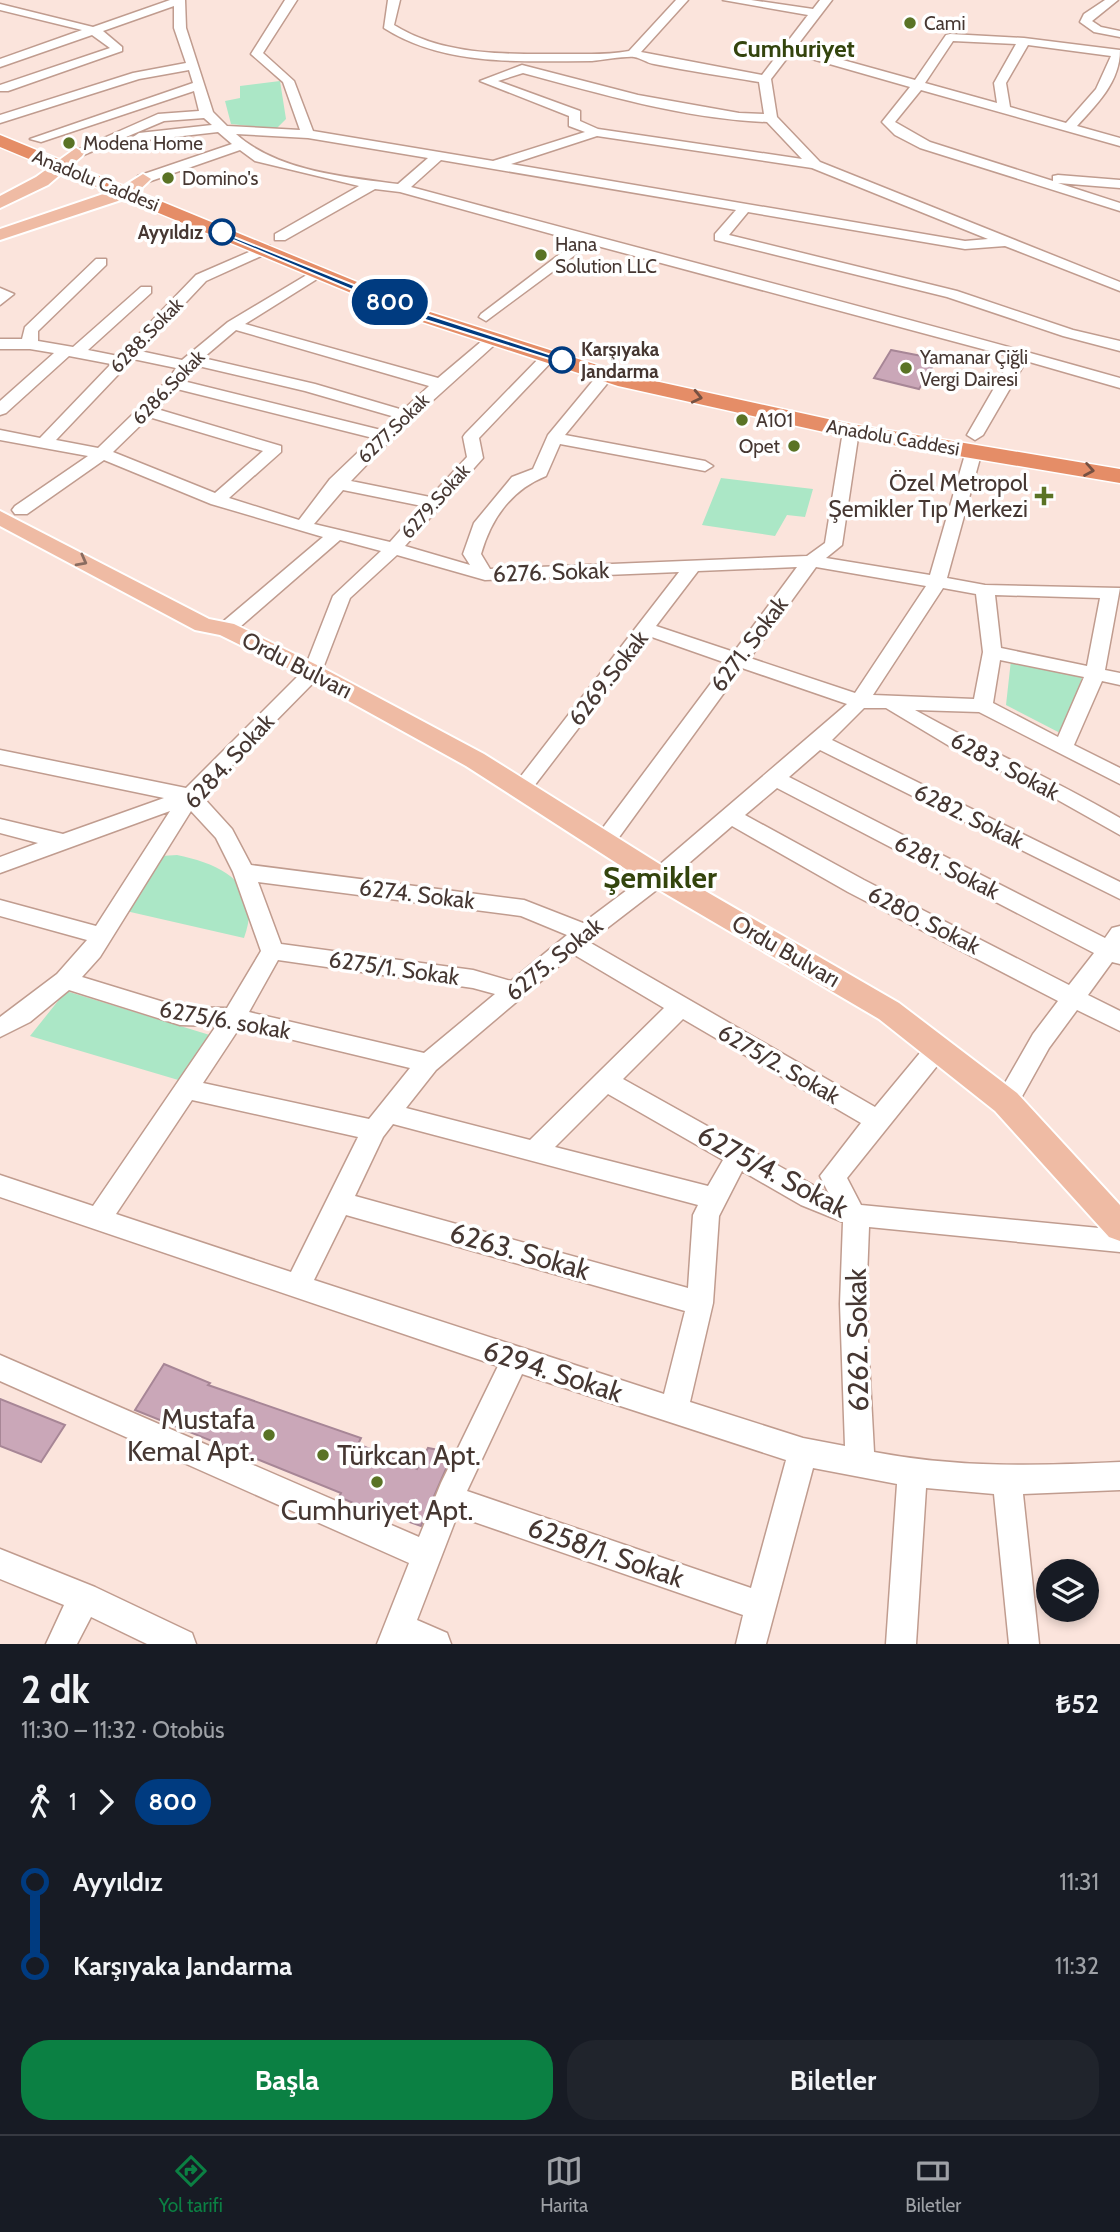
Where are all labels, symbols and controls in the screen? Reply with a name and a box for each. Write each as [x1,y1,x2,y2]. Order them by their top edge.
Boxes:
place label: Cami [924,12,966,35]
marker: Cami [902,15,918,31]
district label: Cumhuriyet [733,34,855,63]
place label: Modena Home [83,132,203,155]
marker: Modena Home [61,135,77,151]
street label: Anadolu Caddesi [29,145,163,216]
place label: Domino's [182,167,259,190]
marker: Domino's [160,170,176,186]
marker: Ayyıldız [209,219,235,245]
place label: Ayyıldız [138,221,203,244]
place label: Hana Solution LLC [555,233,657,278]
marker: Hana Solution LLC [533,247,549,263]
line badge: 800 [350,279,430,325]
text: 800 [366,287,414,316]
street label: 6288.Sokak [105,293,188,378]
place label: Karşıyaka Jandarma [580,338,660,383]
street label: 6286.Sokak [127,345,210,429]
place label: Yamanar Çiğli Vergi Dairesi [919,346,1028,391]
marker: Karşıyaka Jandarma [549,347,575,373]
marker: Yamanar Çiğli Vergi Dairesi [898,360,914,376]
street label: 6277.Sokak [353,388,434,468]
one-way arrow [691,389,703,403]
place label: A101 [756,409,793,432]
marker: A101 [734,412,750,428]
street label: Anadolu Caddesi [825,414,961,461]
place label: Opet [739,435,781,458]
marker: Opet [786,438,802,454]
street label: 6279.Sokak [396,459,475,543]
one-way arrow [1083,462,1095,477]
place label: Özel Metropol Şemikler Tıp Merkezi [828,469,1029,523]
marker: Özel Metropol Şemikler Tıp Merkezi [1034,486,1054,506]
one-way arrow [75,553,87,566]
street label: 6276. Sokak [492,556,611,588]
street label: 6271. Sokak [704,590,794,697]
street label: 6269.Sokak [562,624,654,731]
street label: Ordu Bulvarı [237,625,357,705]
street label: 6284. Sokak [178,707,280,814]
street label: 6283. Sokak [946,726,1065,807]
street label: 6282. Sokak [910,777,1029,855]
street label: 6281. Sokak [890,829,1005,906]
district label: Şemikler [603,859,717,896]
street label: 6274. Sokak [358,873,477,915]
street label: 6280. Sokak [863,880,985,961]
street label: Ordu Bulvarı [727,909,845,993]
street label: 6275. Sokak [500,911,609,1007]
street label: 6275/1. Sokak [327,945,462,991]
street label: 6275/6. sokak [157,995,293,1045]
street label: 6275/2. Sokak [713,1018,846,1111]
street label: 6275/4. Sokak [692,1117,855,1225]
street label: 6263. Sokak [446,1215,594,1287]
street label: 6262. Sokak [839,1268,875,1412]
street label: 6294. Sokak [479,1333,627,1410]
place label: Mustafa Kemal Apt. [127,1402,256,1468]
marker: Mustafa Kemal Apt. [261,1427,277,1443]
place label: Türkcan Apt. [337,1438,481,1472]
marker: Türkcan Apt. [315,1447,331,1463]
marker: Cumhuriyet Apt. [369,1474,385,1490]
place label: Cumhuriyet Apt. [281,1493,473,1527]
street label: 6258/1. Sokak [523,1509,689,1595]
map controls [1036,1559,1099,1622]
button: layers [1036,1559,1099,1622]
text: 2 dk [21,1666,90,1713]
text: ₺52 [1056,1688,1099,1720]
text: 11:30 – 11:32 · Otobüs [21,1716,225,1744]
icon: walk [21,1783,59,1821]
icon: forward [87,1783,125,1821]
text: 800 [149,1787,197,1816]
text: 1 [69,1788,77,1816]
text: Ayyıldız [73,1866,162,1898]
text: 11:31 [1059,1868,1099,1896]
text: Karşıyaka Jandarma [73,1950,292,1982]
text: 11:32 [1055,1952,1099,1980]
button: Başla [21,2040,553,2120]
button: Biletler [567,2040,1099,2120]
tab: Yol tarifi [159,2152,223,2217]
tab: Harita [540,2152,588,2217]
tab: Biletler [905,2152,961,2217]

